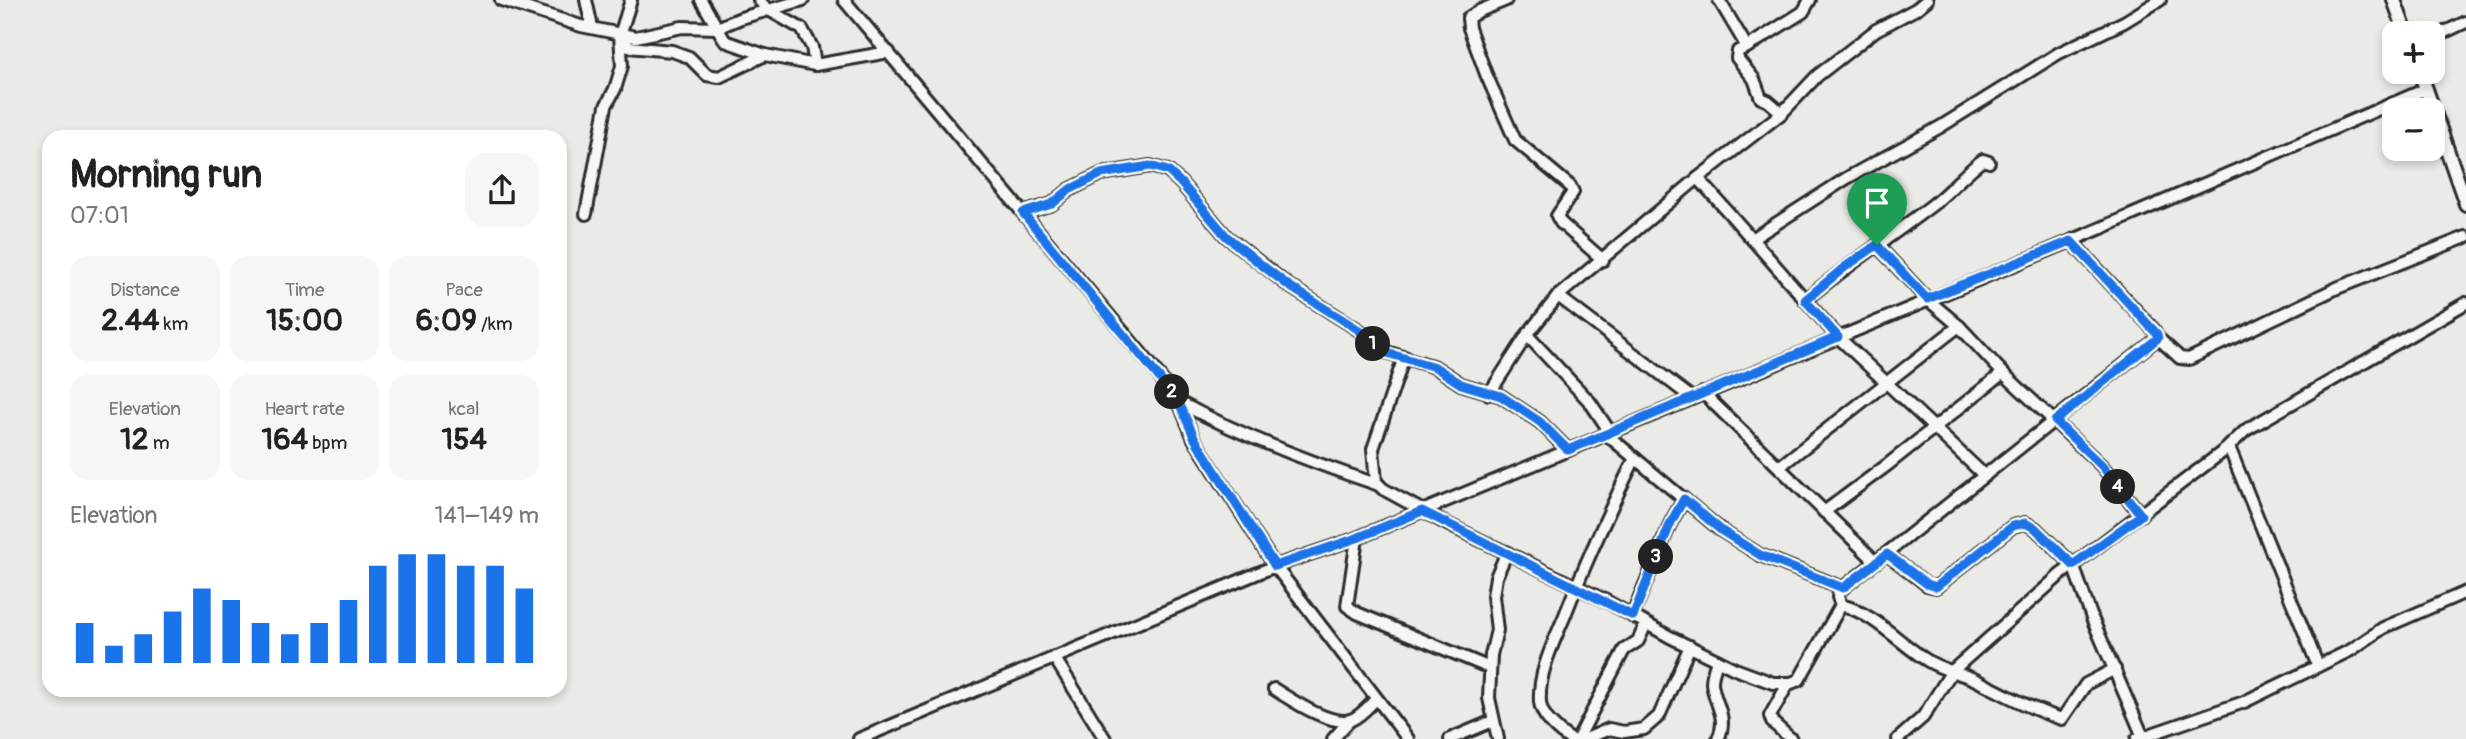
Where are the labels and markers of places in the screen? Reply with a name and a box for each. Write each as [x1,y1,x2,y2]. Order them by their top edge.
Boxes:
pin [1847,173,1907,245]
pin: 1 [1356,326,1390,362]
pin: 2 [1154,374,1190,410]
pin: 4 [2100,470,2136,504]
pin: 3 [1638,540,1674,574]

